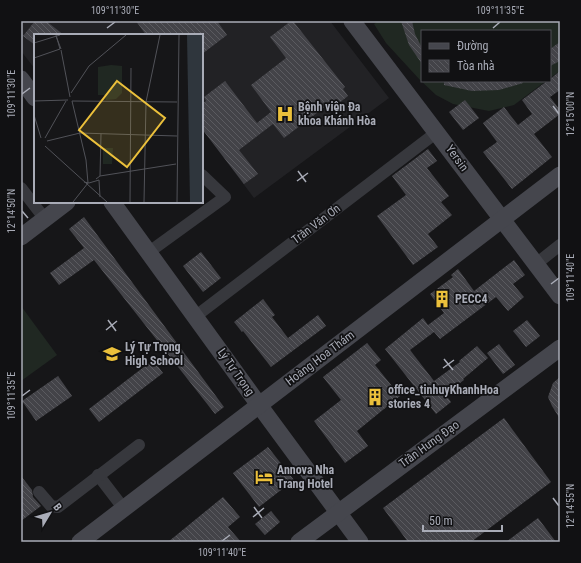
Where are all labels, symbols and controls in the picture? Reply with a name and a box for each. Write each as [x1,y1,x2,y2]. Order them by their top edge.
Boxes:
text: 109°11'30"E [91,5,139,16]
text: 109°11'35"E [476,5,524,16]
legend [421,30,551,82]
inset map [34,34,203,203]
text: Đường [457,39,488,53]
text: Tòa nhà [457,59,495,73]
text: 109°11'30"E [6,70,17,118]
text: 12°15'00"N [565,92,576,136]
place label: Bệnh viện Đa khoa Khánh Hòa [298,100,376,128]
hospital icon: Bệnh viện Đa khoa Khánh Hòa [275,104,295,124]
street label: Yersin [443,142,471,174]
text: 12°14'50"N [6,189,17,233]
street label: Trần Văn Ơn [289,201,343,247]
text: 109°11'40"E [565,254,576,302]
building icon: PECC4 [432,289,452,309]
place label: PECC4 [455,292,487,306]
street label: Hoàng Hoa Thám [283,328,357,388]
place label: Lý Tự Trọng High School [125,340,183,368]
school or university icon: Lý Tự Trọng High School [102,344,122,364]
street label: Lý Tự Trọng [215,346,257,398]
text: 109°11'35"E [6,372,17,420]
place label: office_tinhuyKhanhHoa stories 4 [388,383,499,411]
building icon: office_tinhuyKhanhHoa stories 4 [365,387,385,407]
street label: Trần Hưng Đạo [396,418,462,470]
place label: Annova Nha Trang Hotel [277,463,335,491]
hotel icon: Annova Nha Trang Hotel [254,467,274,487]
text: 12°14'55"N [565,484,576,528]
north arrow [30,493,70,533]
text: B [50,501,65,514]
scale bar [423,507,502,533]
text: 50 m [429,514,453,528]
text: 109°11'40"E [198,547,246,558]

